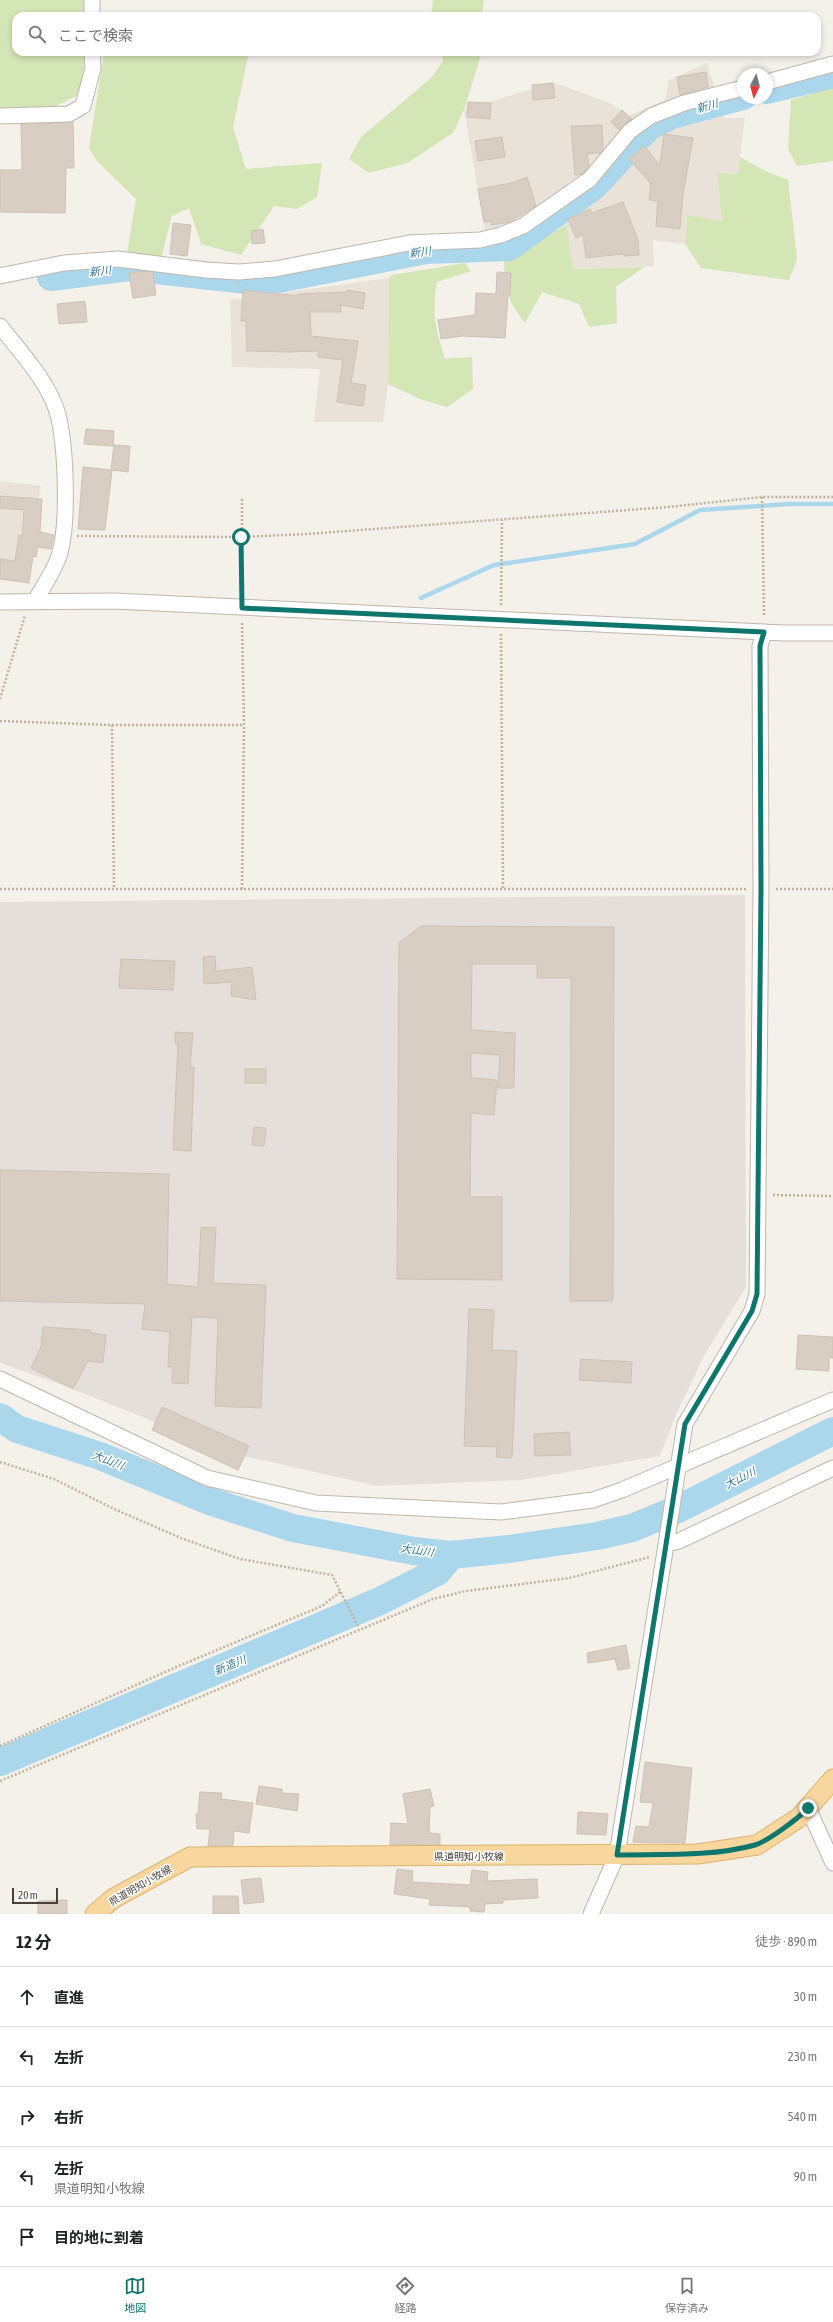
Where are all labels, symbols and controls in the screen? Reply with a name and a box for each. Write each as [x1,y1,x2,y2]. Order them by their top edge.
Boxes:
search box [12,12,821,56]
icon: search [26,23,48,45]
text: ここで検索 [58,27,133,44]
north arrow [737,68,773,104]
water label: 新川 [695,97,720,115]
water label: 新川 [408,244,433,259]
water label: 新川 [88,264,113,278]
route start [232,528,250,546]
water label: 大山川 [90,1448,126,1472]
water label: 大山川 [723,1465,758,1491]
water label: 大山川 [400,1542,435,1558]
water label: 新造川 [212,1653,248,1677]
route end [799,1799,817,1817]
street label: 県道明知小牧線 [434,1851,504,1862]
street label: 県道明知小牧線 [107,1863,173,1908]
scale bar [12,1886,58,1905]
text: 20 m [18,1889,38,1901]
text: 12 分 [16,1932,51,1952]
text: 徒歩 · 890 m [755,1934,817,1949]
icon: ahead [16,1986,38,2008]
text: 直進 [54,1989,84,2006]
text: 30 m [794,1989,817,2004]
icon: left [16,2046,38,2068]
text: 左折 [54,2049,84,2066]
text: 230 m [788,2049,817,2064]
icon: right [16,2106,38,2128]
text: 右折 [54,2109,84,2126]
text: 540 m [788,2109,817,2124]
text: 左折 [54,2160,84,2177]
icon: left [16,2166,38,2188]
text: 90 m [794,2169,817,2184]
text: 県道明知小牧線 [54,2181,145,2196]
icon: arrive [16,2226,38,2248]
text: 目的地に到着 [54,2229,144,2246]
tab: 地図 [124,2275,146,2315]
tab: 経路 [394,2275,416,2315]
tab: 保存済み [665,2275,709,2315]

